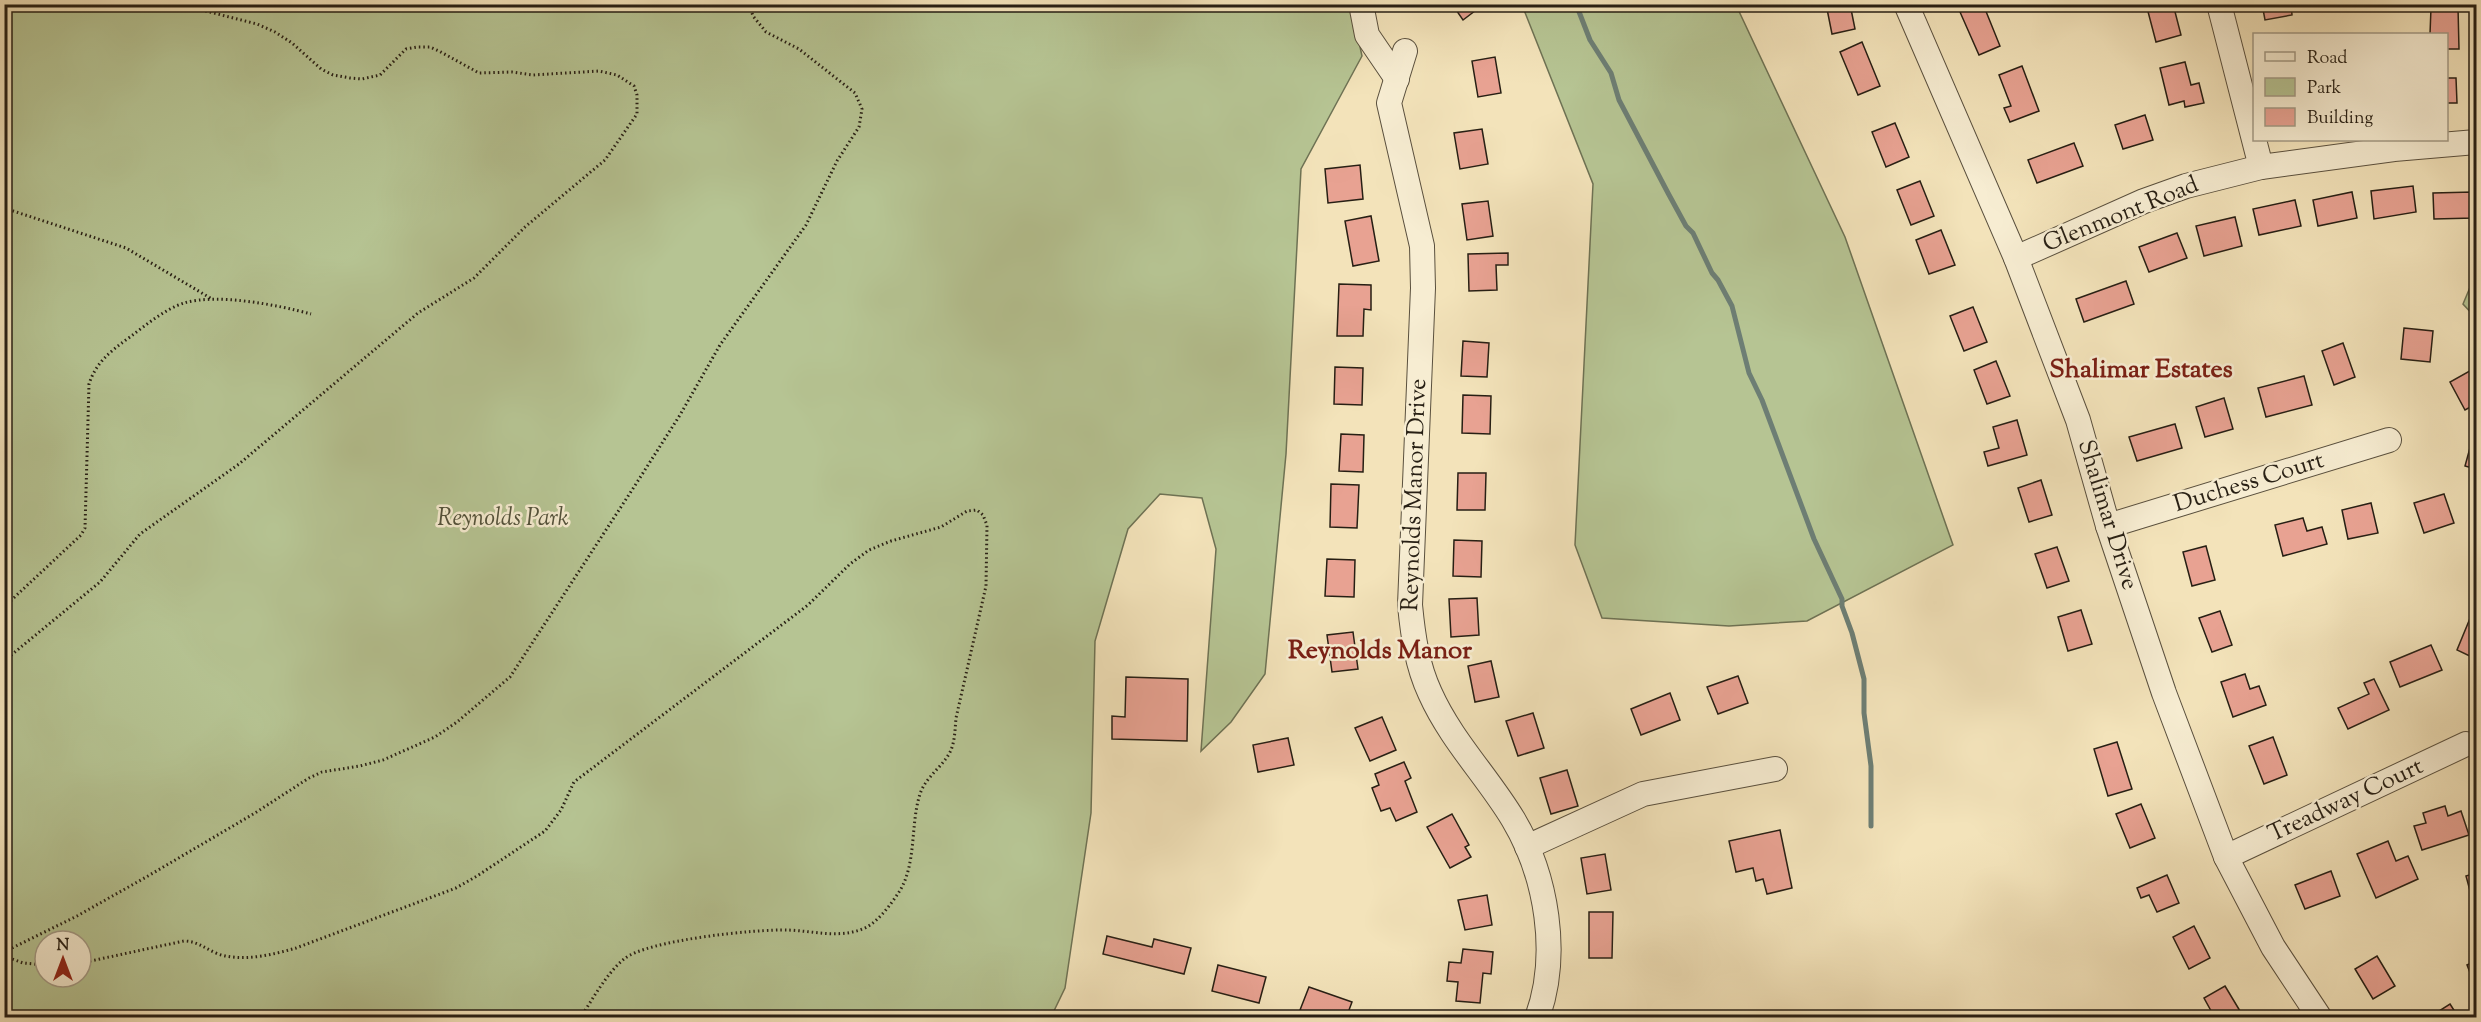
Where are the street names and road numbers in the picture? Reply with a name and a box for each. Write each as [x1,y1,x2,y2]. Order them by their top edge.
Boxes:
street label: Glenmont Road [2038,168,2204,262]
street label: Reynolds Manor Drive [1394,378,1436,612]
street label: Shalimar Drive [2068,436,2146,594]
street label: Duchess Court [2170,444,2328,522]
street label: Treadway Court [2263,750,2429,852]

